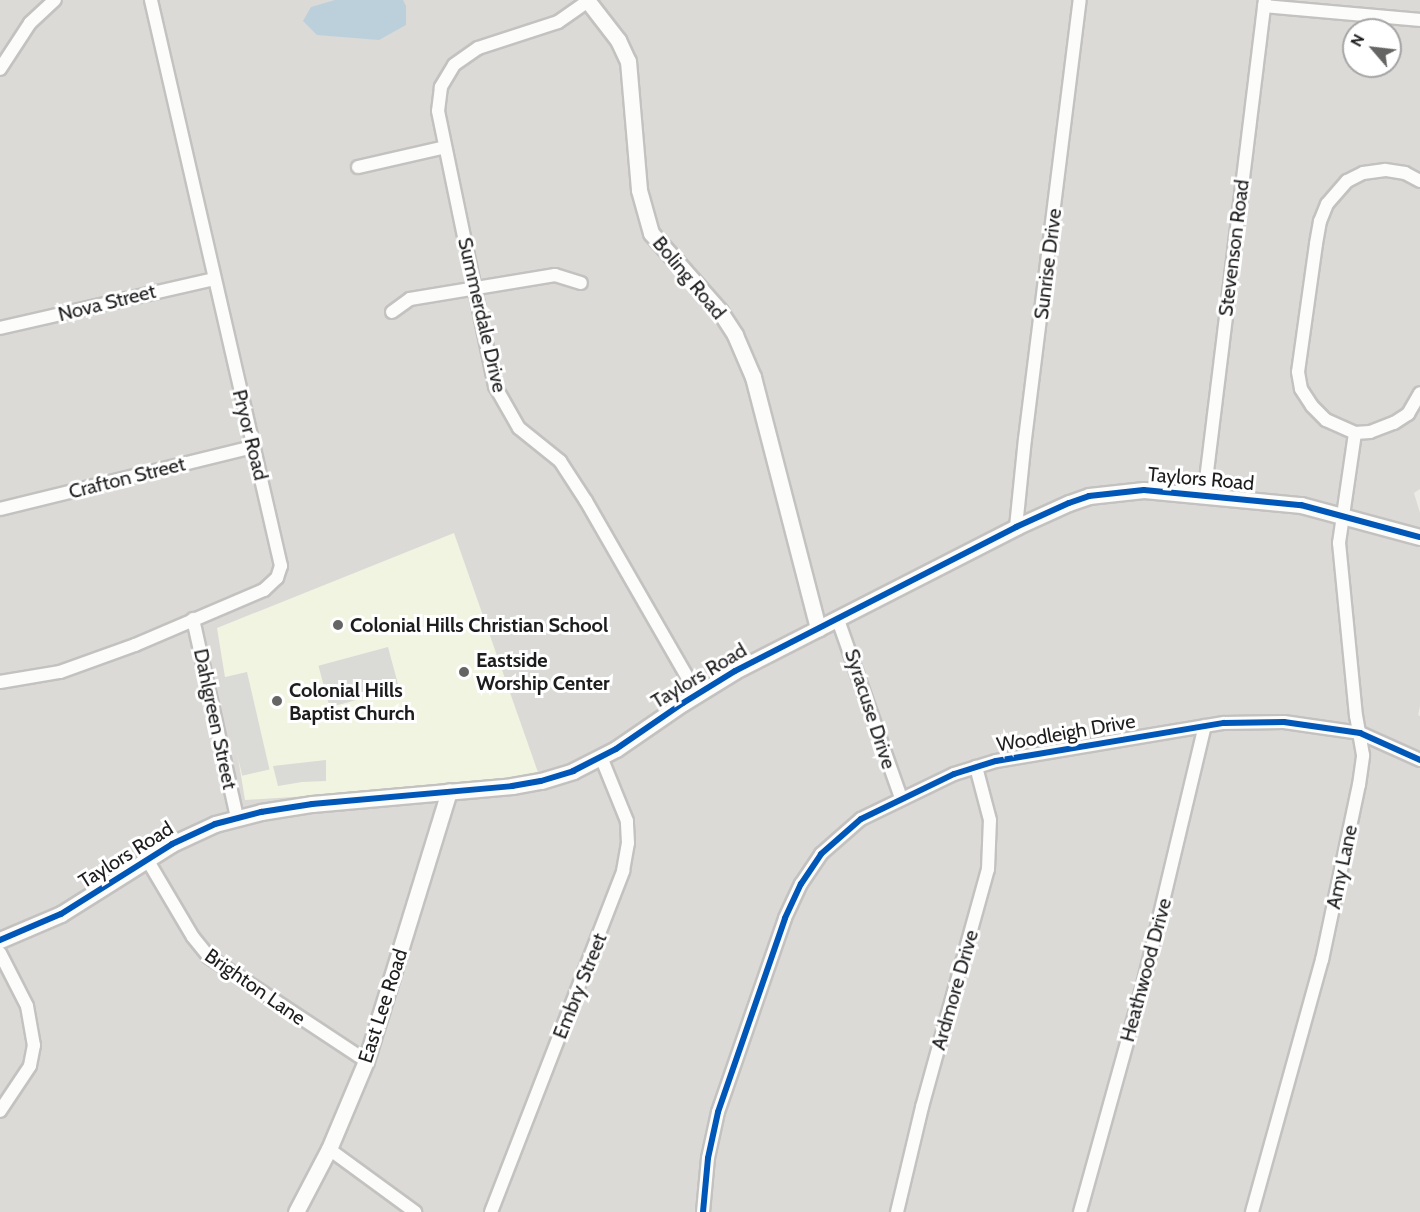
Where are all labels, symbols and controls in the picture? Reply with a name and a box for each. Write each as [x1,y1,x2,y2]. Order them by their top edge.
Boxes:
north arrow [1342,18,1402,78]
text: N [1346,31,1368,50]
street label: Stevenson Road [1214,178,1254,318]
street label: Sunrise Drive [1029,207,1067,321]
street label: Boling Road [647,232,731,324]
street label: Summerdale Drive [452,235,512,395]
street label: Nova Street [56,279,158,327]
street label: Pryor Road [227,387,273,483]
street label: Crafton Street [66,452,188,504]
street label: Taylors Road [1147,462,1255,496]
place label: Colonial Hills Christian School [350,613,608,637]
marker: Colonial Hills Christian School [331,618,345,632]
street label: Taylors Road [647,638,751,714]
street label: Syracuse Drive [839,646,901,772]
street label: Dahlgreen Street [188,647,242,791]
place label: Eastside Worship Center [476,648,610,695]
marker: Eastside Worship Center [457,665,471,679]
place label: Colonial Hills Baptist Church [289,678,415,725]
marker: Colonial Hills Baptist Church [270,694,284,708]
street label: Woodleigh Drive [995,709,1137,757]
street label: Taylors Road [74,817,178,893]
street label: Amy Lane [1321,823,1363,911]
street label: Heathwood Drive [1115,896,1177,1044]
street label: Ardmore Drive [926,927,984,1053]
street label: Embry Street [548,930,612,1042]
street label: Brighton Lane [200,944,310,1030]
street label: East Lee Road [353,946,413,1066]

